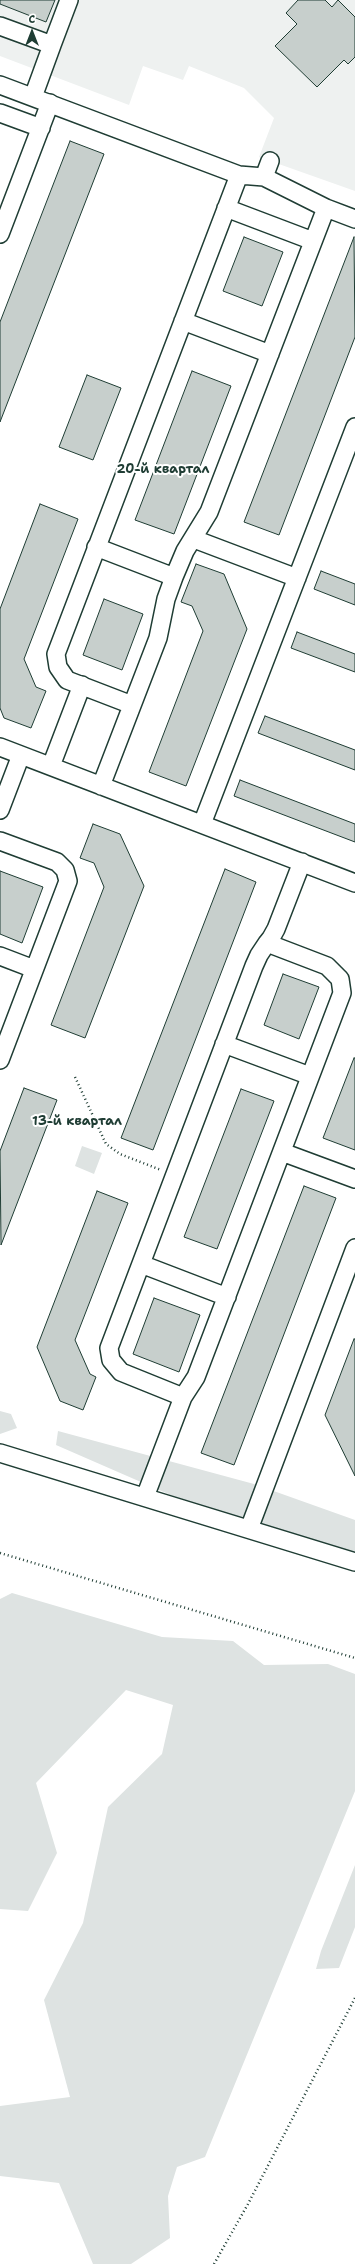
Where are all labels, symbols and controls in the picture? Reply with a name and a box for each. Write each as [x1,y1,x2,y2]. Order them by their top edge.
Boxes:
north arrow [12,12,52,52]
text: С [29,12,35,27]
district label: 20-й квартал [117,462,209,478]
district label: 13-й квартал [32,1114,122,1130]

